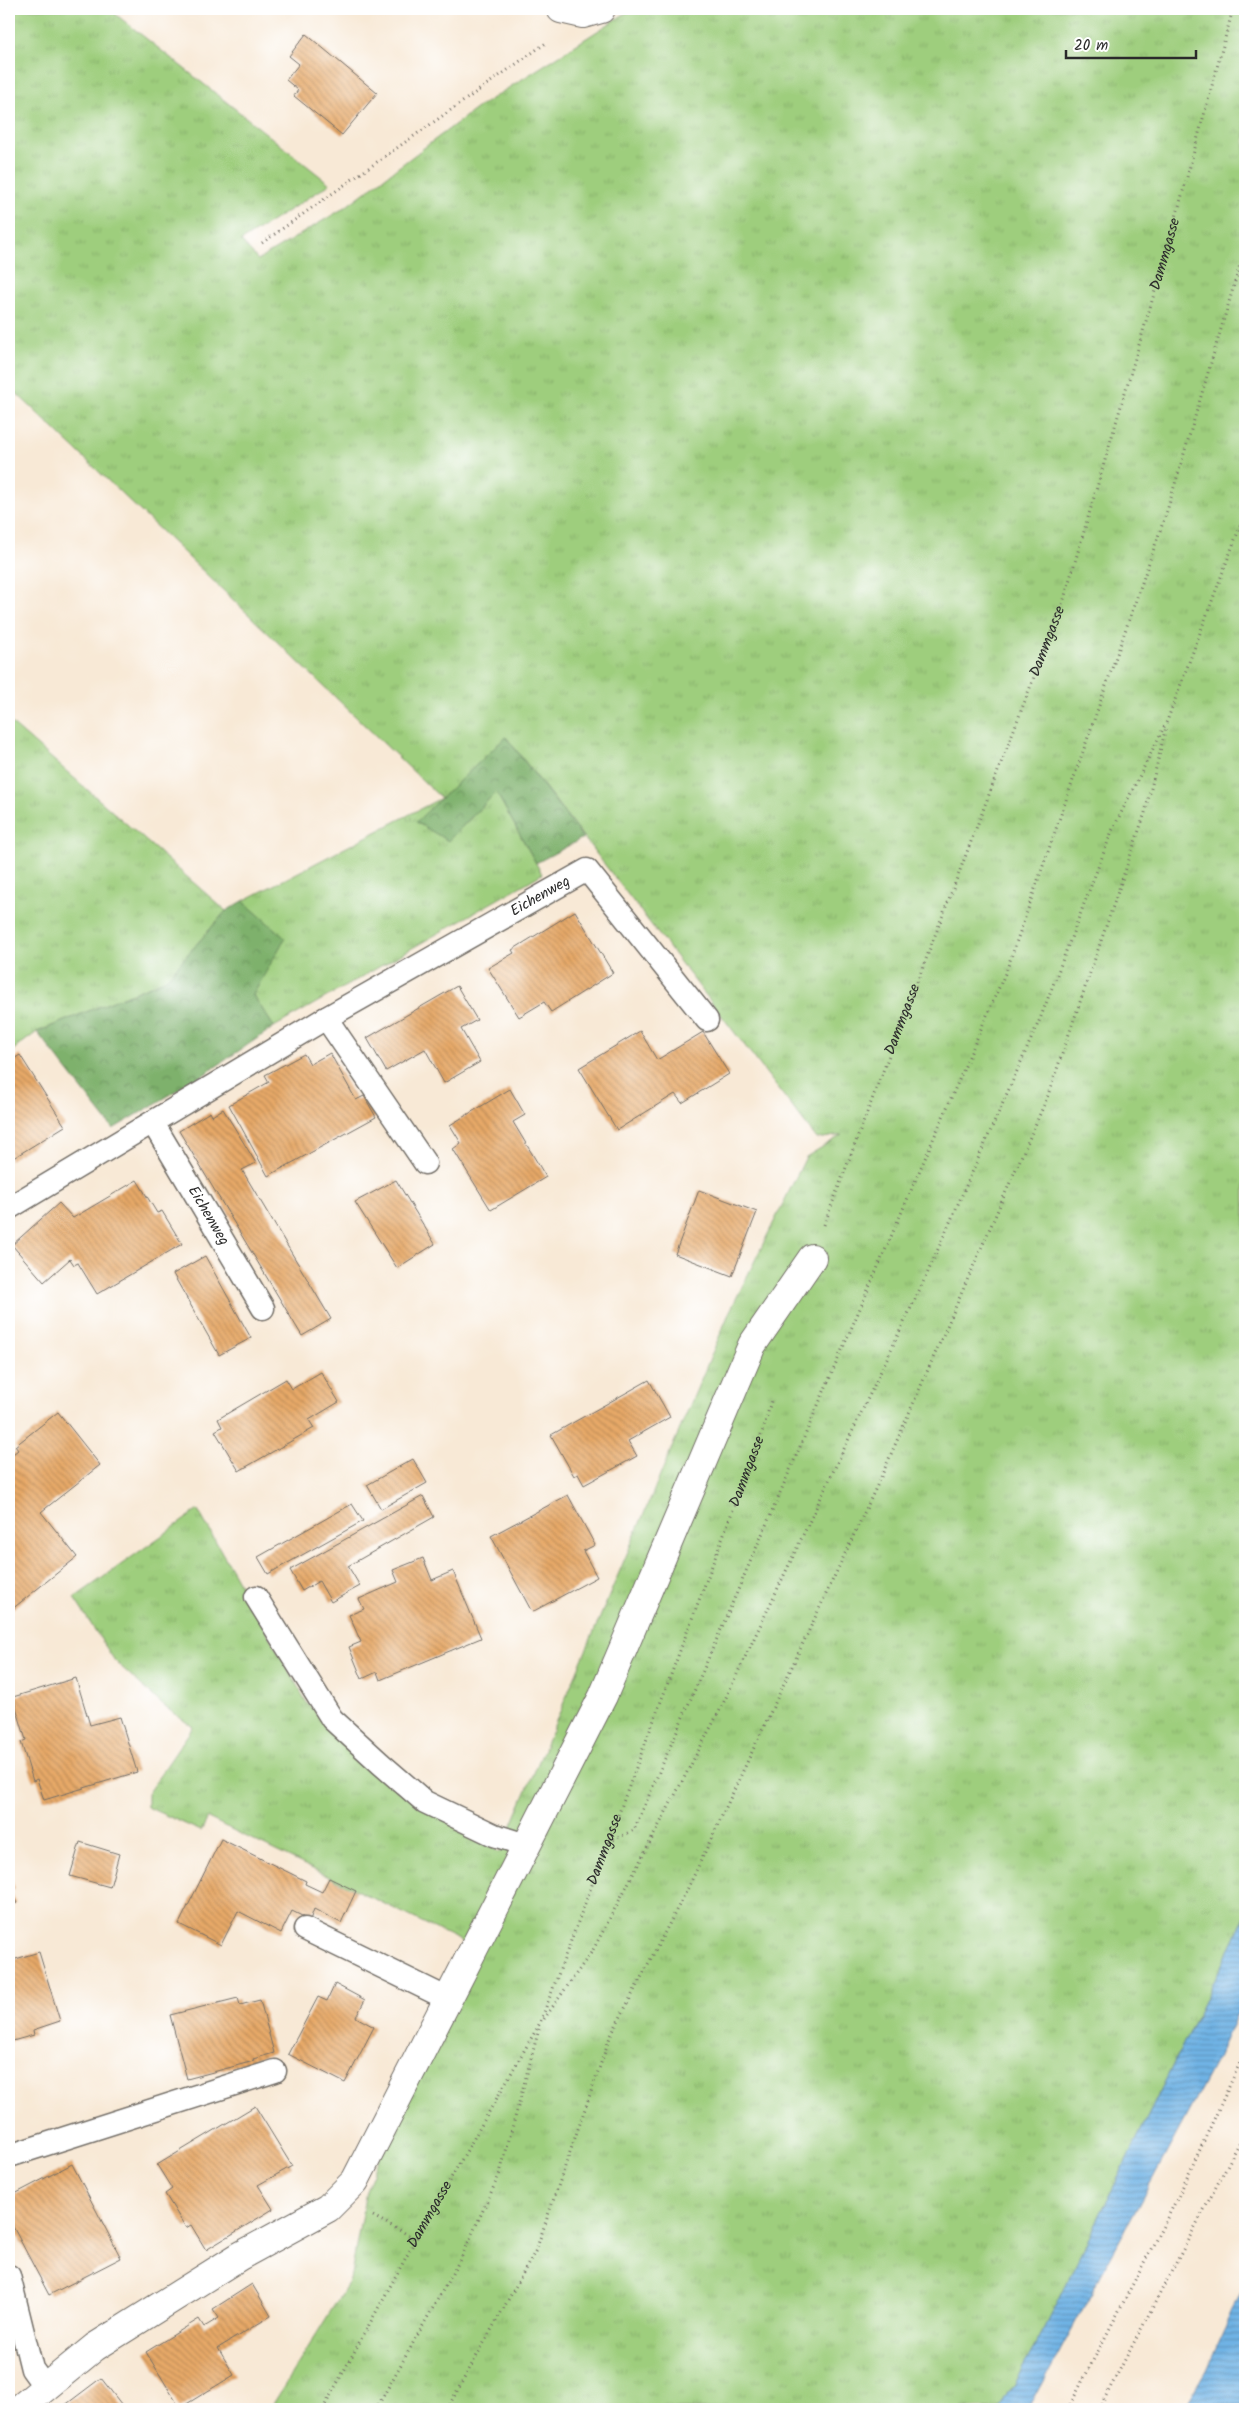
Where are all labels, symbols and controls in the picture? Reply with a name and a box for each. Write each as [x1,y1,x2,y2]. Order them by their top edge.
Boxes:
scale bar [1066,28,1196,60]
text: 20 m [1074,34,1108,58]
street label: Dammgasse [1144,215,1187,293]
street label: Dammgasse [1023,602,1072,680]
street label: Eichenweg [506,870,575,923]
street label: Dammgasse [878,980,927,1059]
street label: Eichenweg [181,1181,235,1250]
street label: Dammgasse [723,1432,772,1511]
street label: Dammgasse [581,1810,630,1889]
street label: Dammgasse [401,2176,459,2253]

